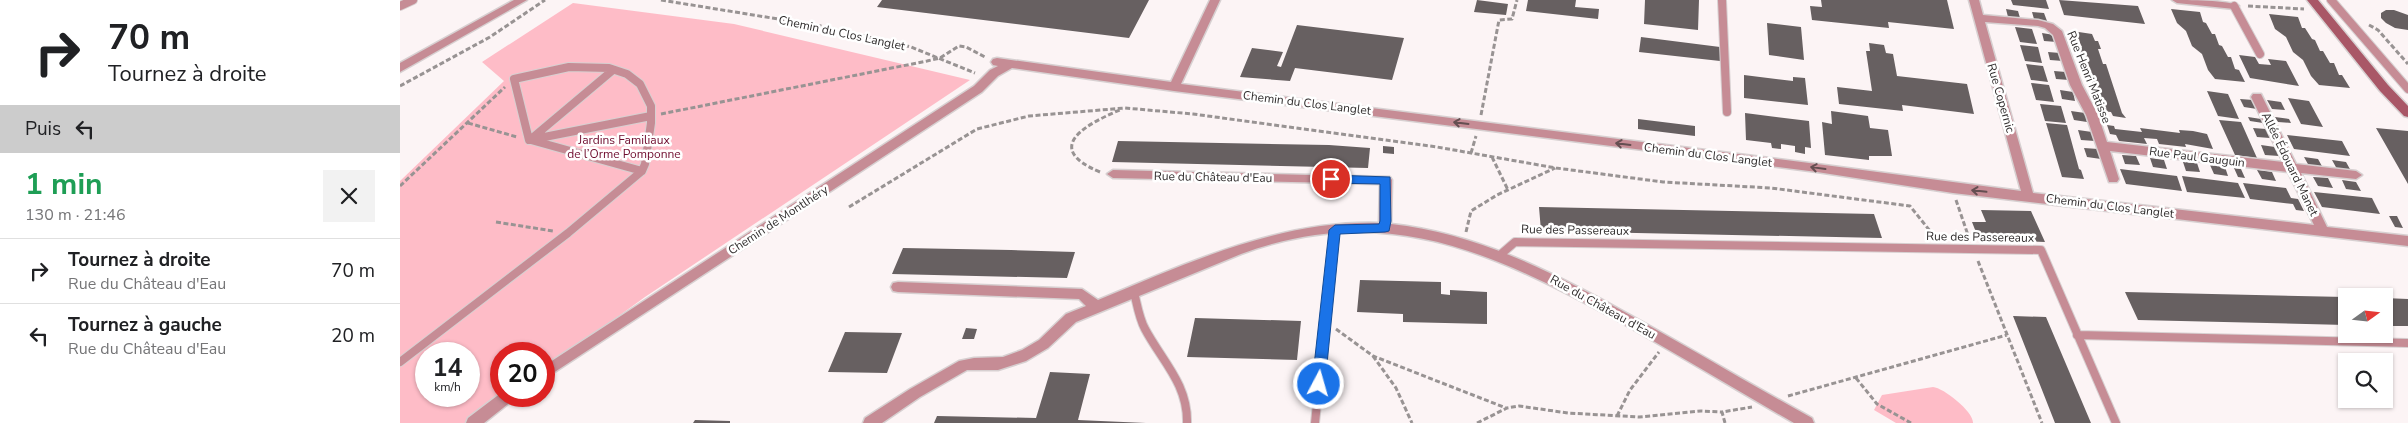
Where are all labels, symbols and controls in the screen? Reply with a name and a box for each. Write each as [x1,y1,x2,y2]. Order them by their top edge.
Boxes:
street label: Chemin du Clos Langlet [777,12,908,54]
text: 70 m [108,14,190,61]
icon: right [25,20,90,85]
street label: Rue Henri Matisse [2063,28,2115,126]
text: Tournez à droite [108,59,267,89]
street label: Rue Copernic [1983,61,2019,135]
street label: Chemin du Clos Langlet [1242,87,1373,119]
street label: Allée Édouard Manet [2258,109,2322,219]
icon: left [71,115,99,143]
text: Puis [25,116,61,142]
one-way arrow [1454,118,1470,128]
park label: Jardins Familiaux de l’Orme Pomponne [567,132,681,162]
one-way arrow [1615,139,1631,149]
street label: Chemin du Clos Langlet [1643,139,1774,171]
street label: Rue Paul Gauguin [2148,143,2246,171]
pin [1310,158,1352,200]
one-way arrow [1811,163,1827,173]
text: 1 min [25,164,103,205]
icon: arrive [1317,165,1345,193]
street label: Rue du Château d'Eau [1154,168,1272,186]
button: close [323,170,375,222]
street label: Chemin de Montlhéry [725,181,832,258]
one-way arrow [1972,186,1988,196]
street label: Chemin du Clos Langlet [2045,190,2176,222]
text: 130 m · 21:46 [25,204,126,226]
street label: Rue des Passereaux [1521,221,1630,239]
street label: Rue des Passereaux [1926,228,2035,246]
text: Tournez à droite [68,247,211,273]
icon: right [25,257,53,285]
text: 70 m [331,258,375,284]
street label: Rue du Château d'Eau [1547,271,1659,343]
text: Rue du Château d'Eau [68,273,226,295]
north arrow [2338,288,2392,342]
map controls [2338,288,2393,408]
text: Tournez à gauche [68,312,222,338]
icon: left [25,322,53,350]
text: 20 m [331,323,375,349]
text: Rue du Château d'Eau [68,338,226,360]
speed limit sign: 20 [490,342,555,407]
text: 14 [432,351,463,385]
button: search [2338,353,2393,408]
position arrow [1292,357,1344,409]
text: km/h [434,379,461,395]

